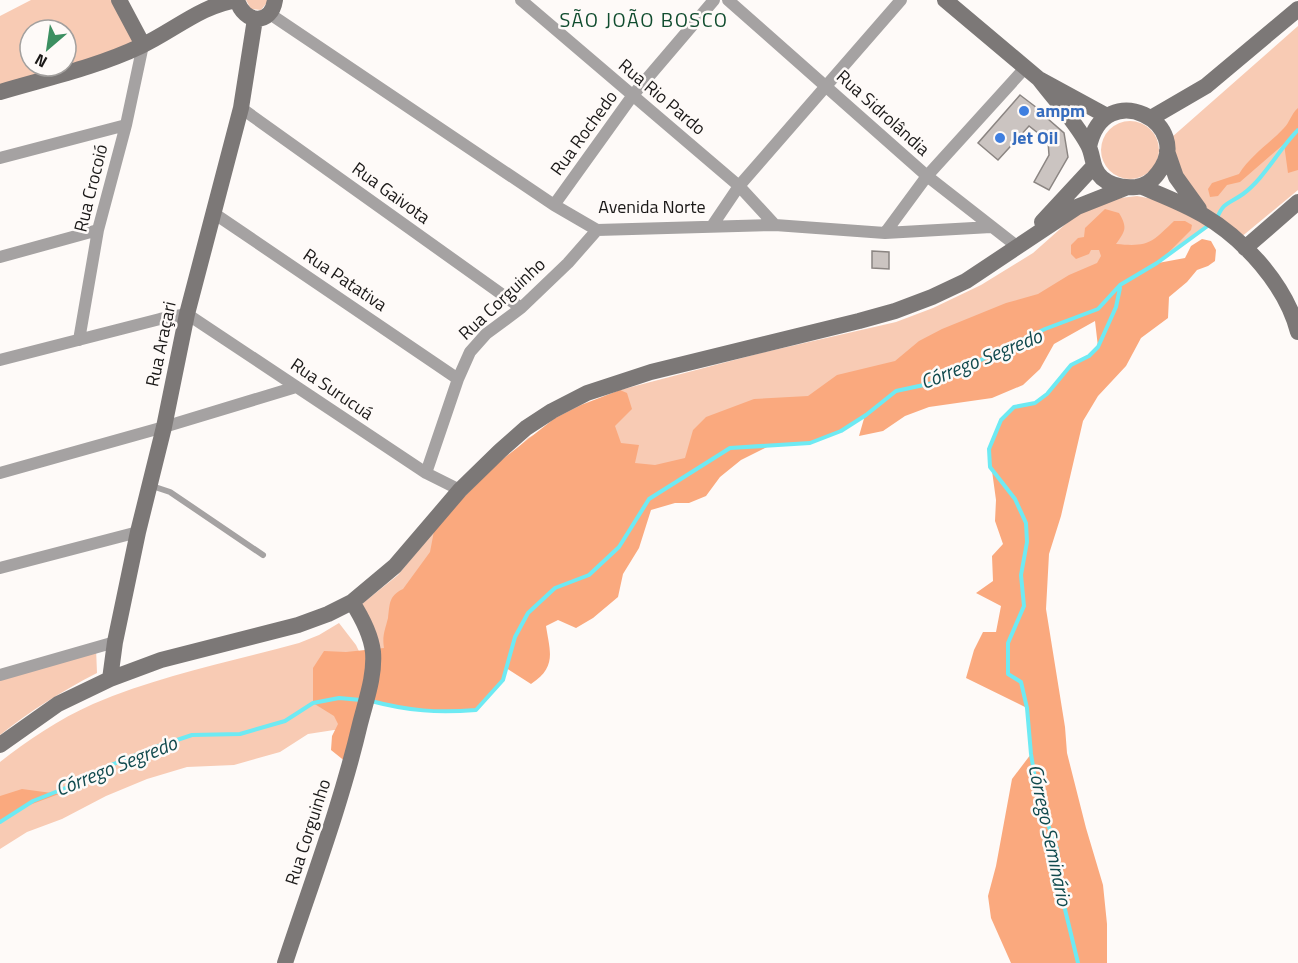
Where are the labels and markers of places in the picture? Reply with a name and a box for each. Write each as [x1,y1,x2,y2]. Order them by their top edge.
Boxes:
place label: ampm [1036,97,1085,124]
marker: ampm [1017,104,1031,118]
place label: Jet Oil [1012,124,1058,151]
marker: Jet Oil [993,131,1007,145]

